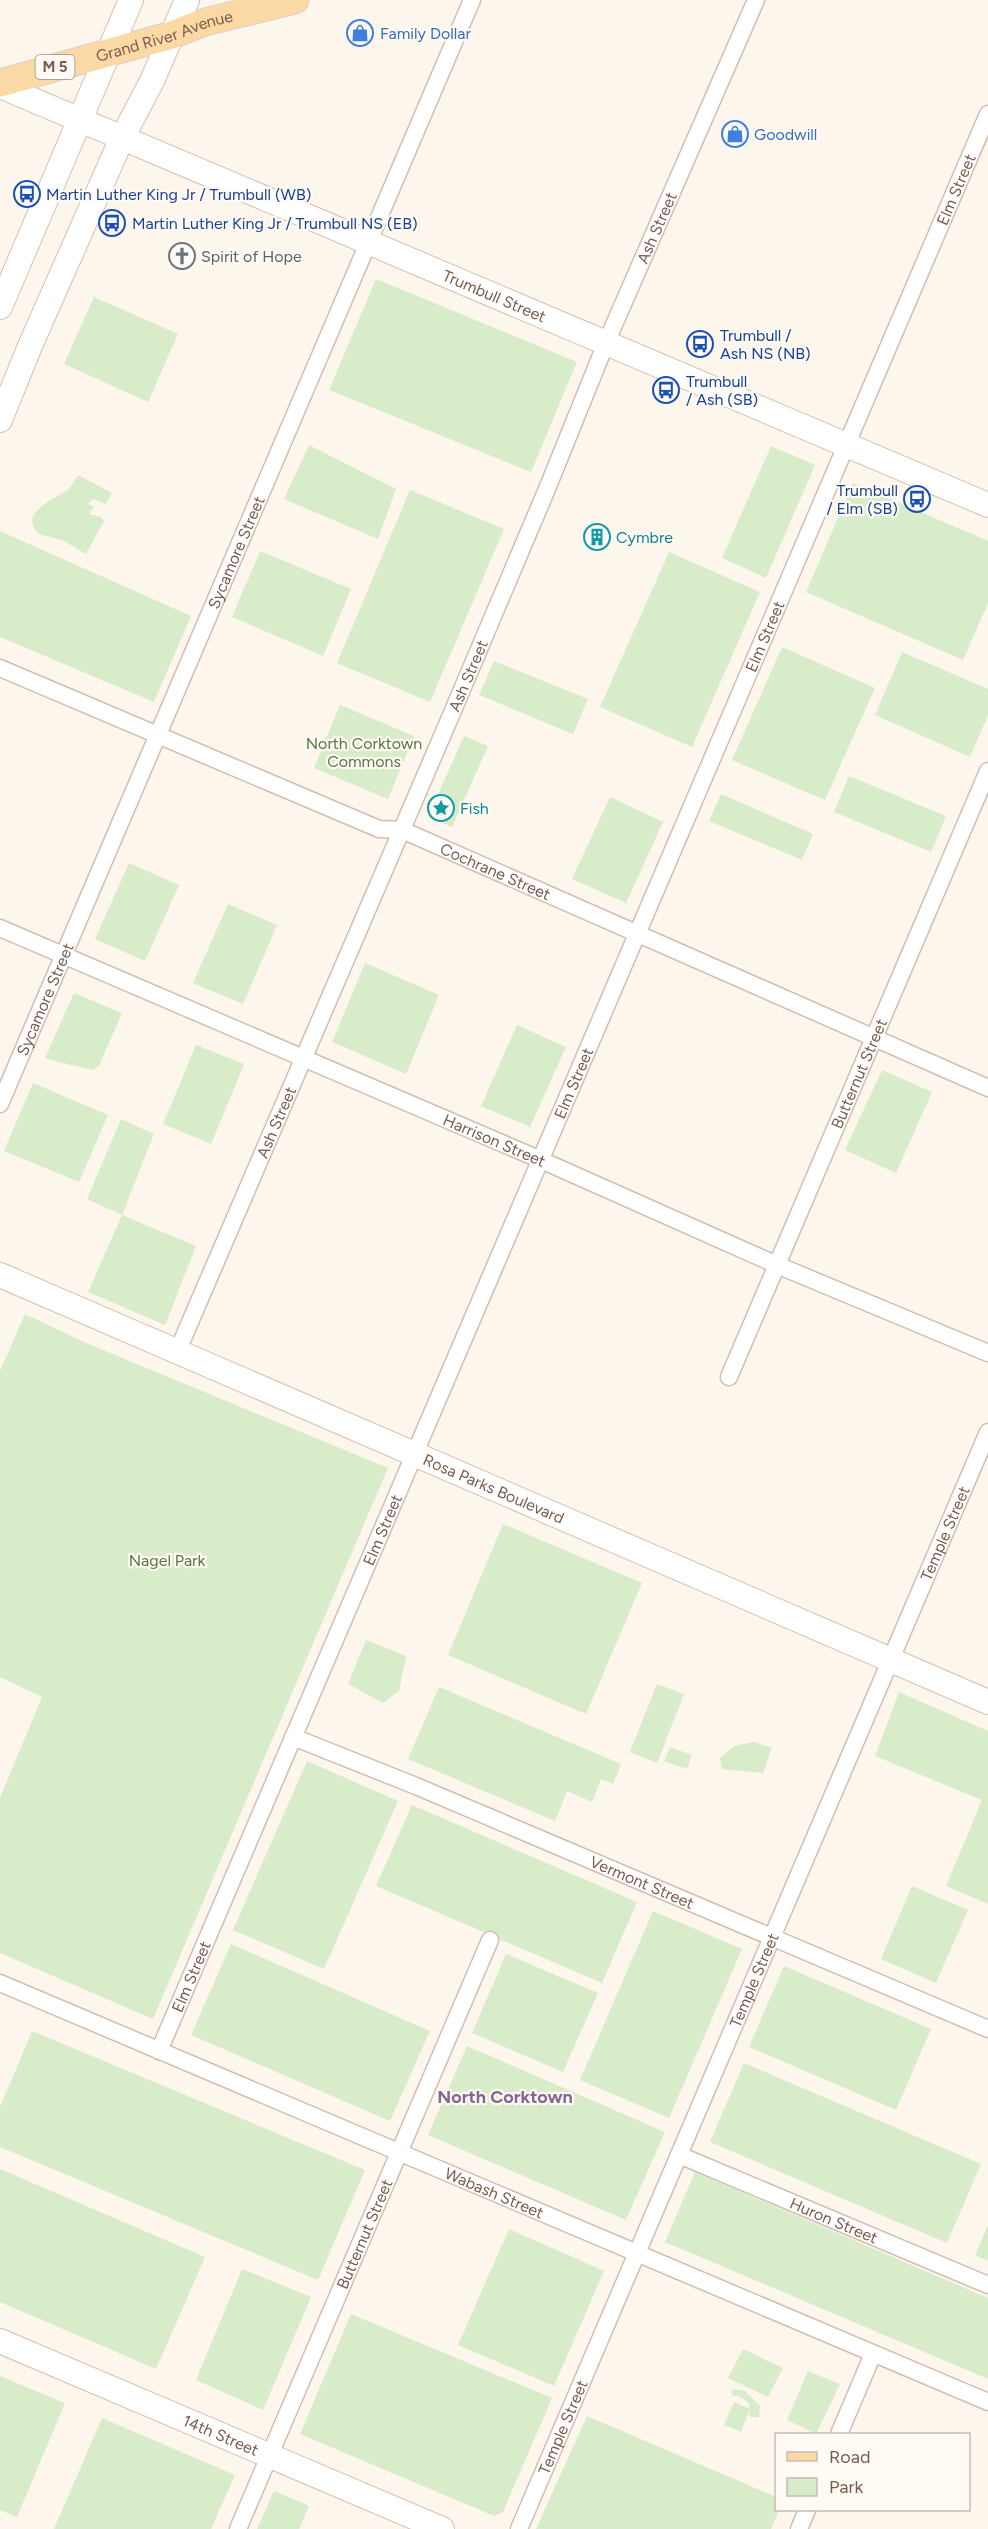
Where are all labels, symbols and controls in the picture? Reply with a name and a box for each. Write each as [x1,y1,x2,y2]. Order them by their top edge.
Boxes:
street label: Grand River Avenue [94,7,235,66]
shop icon: Family Dollar [345,18,375,48]
place label: Family Dollar [380,24,471,43]
road number: M 5 [36,55,74,79]
shop icon: Goodwill [720,119,750,149]
place label: Goodwill [754,125,817,144]
street label: Elm Street [933,151,980,228]
bus stop icon: Martin Luther King Jr / Trumbull (WB) [12,179,42,209]
place label: Martin Luther King Jr / Trumbull (WB) [46,185,311,204]
street label: Ash Street [633,189,681,267]
bus stop icon: Martin Luther King Jr / Trumbull NS (EB) [97,208,127,238]
place label: Martin Luther King Jr / Trumbull NS (EB) [132,214,418,233]
church icon: Spirit of Hope [167,241,197,271]
place label: Spirit of Hope [201,247,302,266]
street label: Trumbull Street [440,266,549,326]
place label: Trumbull / Ash NS (NB) [720,326,811,363]
bus stop icon: Trumbull / Ash NS (NB) [685,329,715,359]
place label: Trumbull / Ash (SB) [686,372,758,409]
bus stop icon: Trumbull / Ash (SB) [651,375,681,405]
place label: Trumbull / Elm (SB) [826,481,898,518]
bus stop icon: Trumbull / Elm (SB) [902,484,932,514]
street label: Sycamore Street [204,493,269,612]
building icon: Cymbre [582,522,612,552]
place label: Cymbre [616,528,673,547]
street label: Elm Street [741,598,789,675]
street label: Ash Street [445,637,492,715]
park label: North Corktown Commons [306,734,422,771]
place icon: Fish [426,793,456,823]
place label: Fish [460,799,489,818]
street label: Cochrane Street [437,839,553,904]
street label: Sycamore Street [13,940,78,1059]
street label: Butternut Street [827,1016,891,1132]
street label: Elm Street [550,1045,597,1122]
street label: Ash Street [253,1084,300,1161]
street label: Harrison Street [440,1110,548,1171]
street label: Rosa Parks Boulevard [420,1450,567,1528]
street label: Temple Street [917,1483,974,1583]
street label: Elm Street [359,1492,406,1568]
park label: Nagel Park [129,1551,206,1570]
street label: Vermont Street [587,1852,697,1913]
street label: Temple Street [726,1930,783,2030]
street label: Elm Street [168,1938,215,2015]
district label: North Corktown [437,2086,573,2108]
street label: Wabash Street [442,2164,547,2222]
street label: Butternut Street [333,2176,397,2292]
street label: Huron Street [787,2194,880,2247]
street label: Temple Street [535,2377,592,2477]
street label: 14th Street [180,2411,261,2460]
legend [775,2433,970,2511]
text: Road [829,2446,870,2468]
text: Park [829,2476,864,2498]

